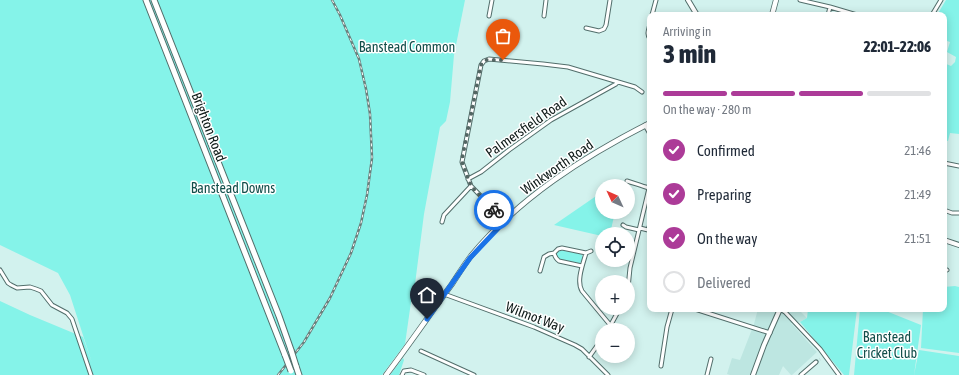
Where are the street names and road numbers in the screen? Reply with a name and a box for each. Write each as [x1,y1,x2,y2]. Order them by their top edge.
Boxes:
street label: Brighton Road [189,90,229,164]
street label: Palmersfield Road [483,93,569,161]
street label: Winkworth Road [518,136,596,198]
street label: Wilmot Way [503,298,567,336]

